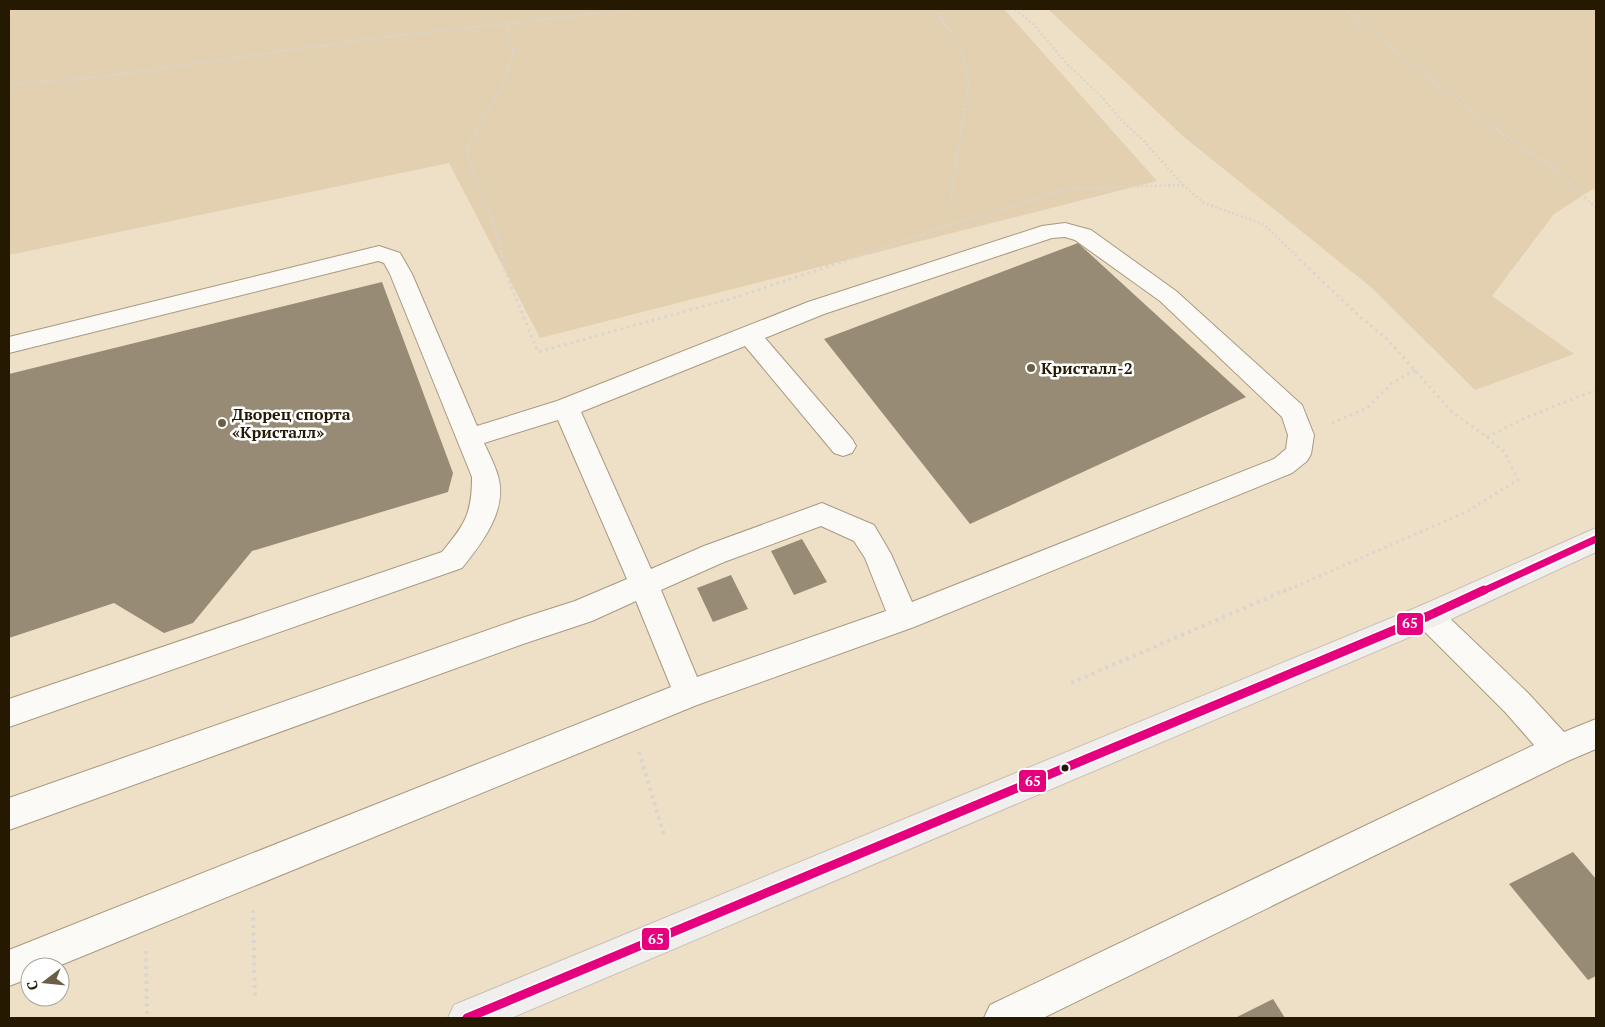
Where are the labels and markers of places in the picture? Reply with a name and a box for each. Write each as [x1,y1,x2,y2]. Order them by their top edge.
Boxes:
place label: Кристалл-2 [1041,357,1133,379]
marker: Кристалл-2 [1025,362,1037,374]
place label: Дворец спорта «Кристалл» [232,403,351,443]
marker: Дворец спорта «Кристалл» [216,417,228,429]
unlabelled marker [1060,763,1070,773]

